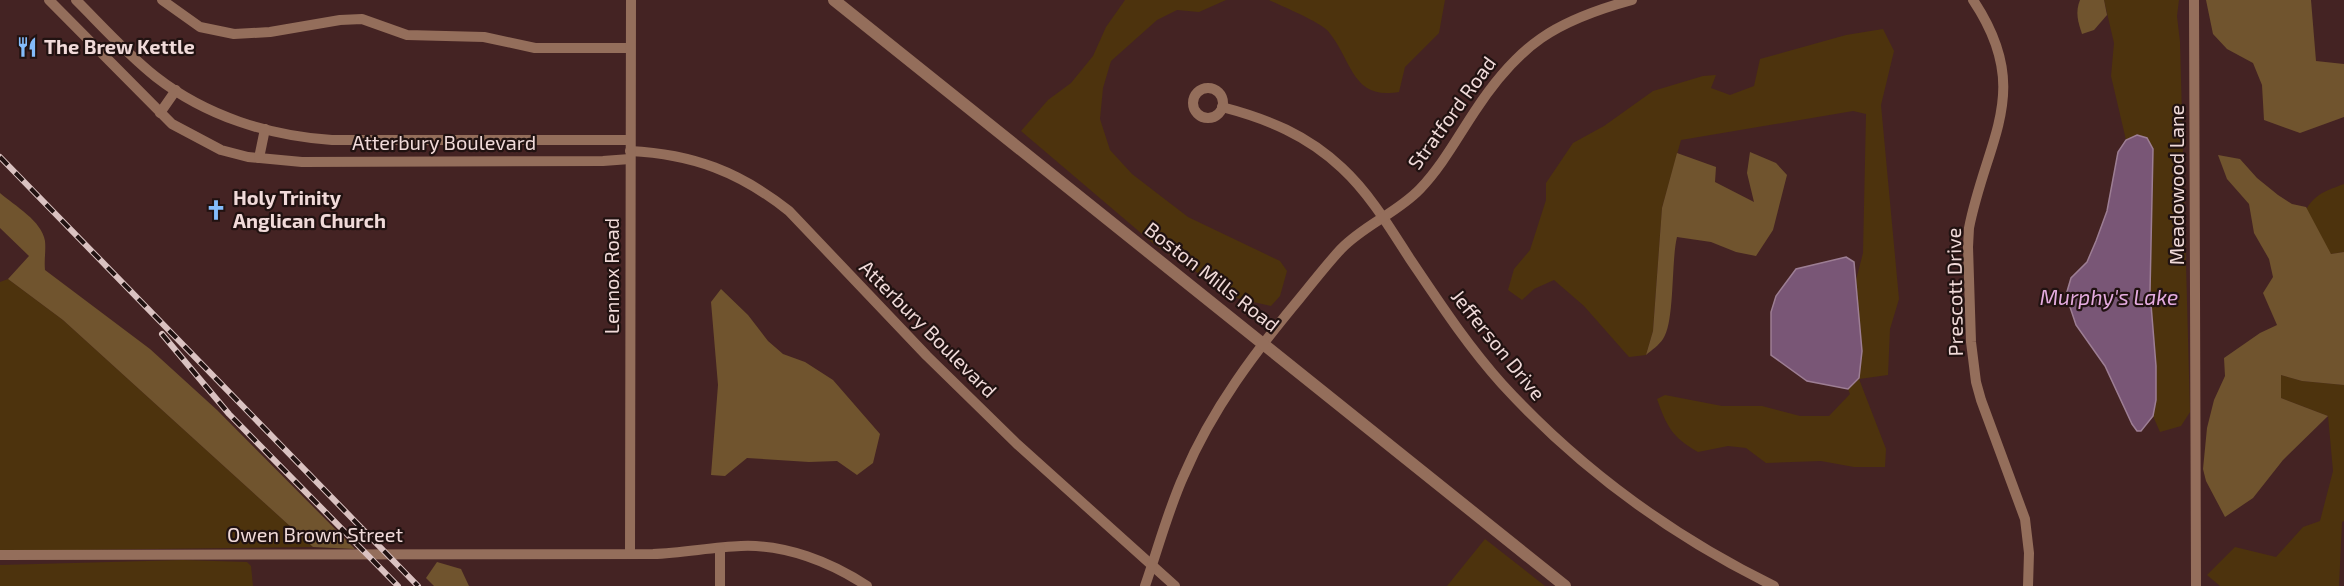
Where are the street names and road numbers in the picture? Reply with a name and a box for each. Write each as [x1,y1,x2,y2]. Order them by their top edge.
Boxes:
street label: Stratford Road [1402,51,1500,174]
street label: Meadowood Lane [2164,105,2188,265]
street label: Atterbury Boulevard [352,130,536,154]
street label: Boston Mills Road [1141,216,1285,336]
street label: Lennox Road [599,218,623,334]
street label: Prescott Drive [1941,228,1967,357]
street label: Atterbury Boulevard [855,255,1002,402]
street label: Jefferson Drive [1447,284,1551,405]
street label: Owen Brown Street [227,522,403,546]

